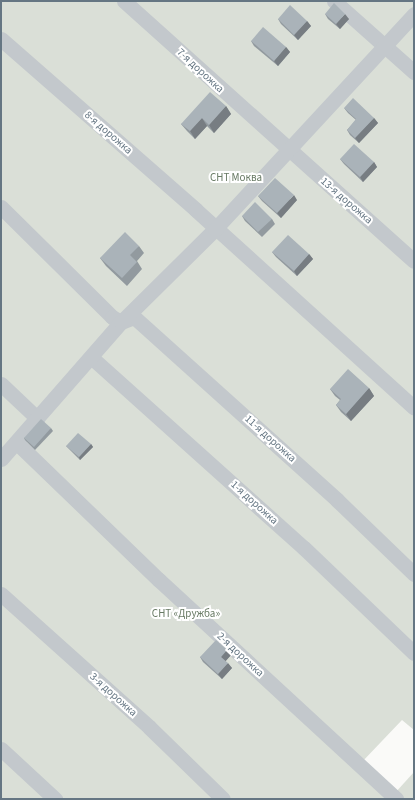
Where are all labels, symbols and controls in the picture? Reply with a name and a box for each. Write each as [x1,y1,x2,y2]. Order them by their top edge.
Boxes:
street label: 7-я дорожка [174,46,226,96]
street label: 8-я дорожка [81,109,135,157]
park label: СНТ Моква [210,171,262,185]
street label: 13-я дорожка [317,175,375,227]
street label: 11-я дорожка [242,413,298,465]
street label: 1-я дорожка [228,478,280,528]
park label: СНТ «Дружба» [152,607,220,621]
street label: 2-я дорожка [214,630,266,680]
street label: 3-я дорожка [87,670,139,720]

